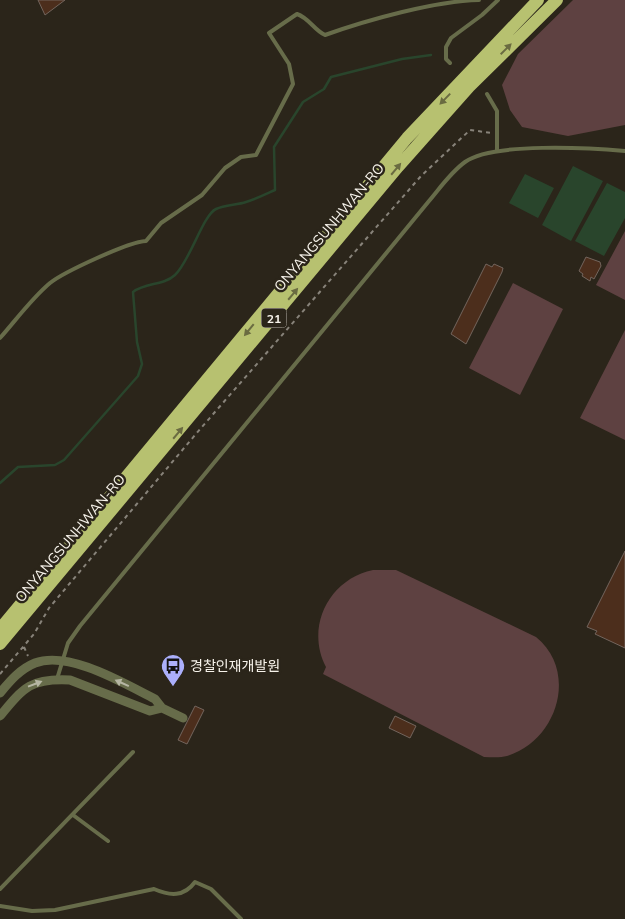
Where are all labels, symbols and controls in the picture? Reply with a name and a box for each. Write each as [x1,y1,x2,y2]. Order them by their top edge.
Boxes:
one-way arrow [500,44,512,56]
one-way arrow [439,92,451,104]
street label: ONYANGSUNHWAN-RO [270,159,388,295]
one-way arrow [391,163,402,176]
one-way arrow [287,288,298,301]
road number: 21 [262,308,286,328]
one-way arrow [244,323,255,336]
one-way arrow [172,426,183,439]
street label: ONYANGSUNHWAN-RO [11,470,129,606]
bus stop icon: 경찰인재개발원 [160,653,186,687]
place label: 경찰인재개발원 [190,657,280,675]
one-way arrow [115,679,129,687]
one-way arrow [28,680,43,688]

